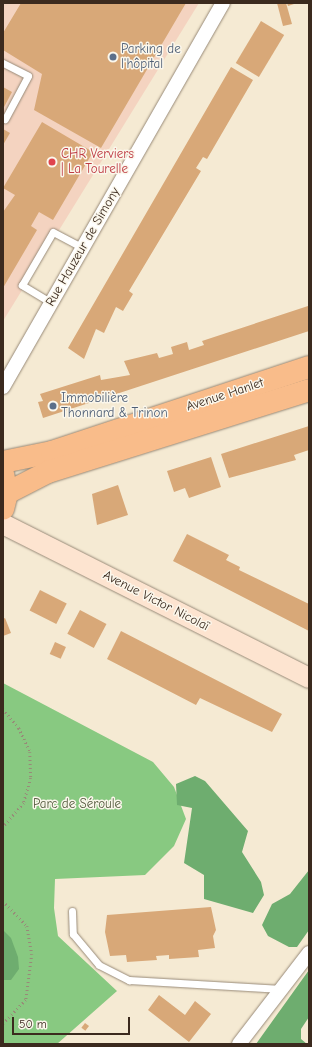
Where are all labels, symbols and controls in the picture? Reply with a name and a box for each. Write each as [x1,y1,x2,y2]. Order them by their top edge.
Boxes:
place label: Parking de l'hôpital [121,42,181,73]
marker: Parking de l'hôpital [108,52,118,62]
place label: CHR Verviers | La Tourelle [61,147,134,178]
marker: CHR Verviers | La Tourelle [46,156,58,168]
street label: Rue Hauzeur de Simony [43,185,123,309]
street label: Avenue Hanlet [184,375,266,415]
place label: Immobilière Thonnard & Trinon [61,391,168,422]
marker: Immobilière Thonnard & Trinon [48,401,58,411]
street label: Avenue Victor Nicolaï [100,567,212,635]
park label: Parc de Séroule [33,796,121,812]
scale bar [14,1009,132,1035]
text: 50 m [19,1017,47,1031]

